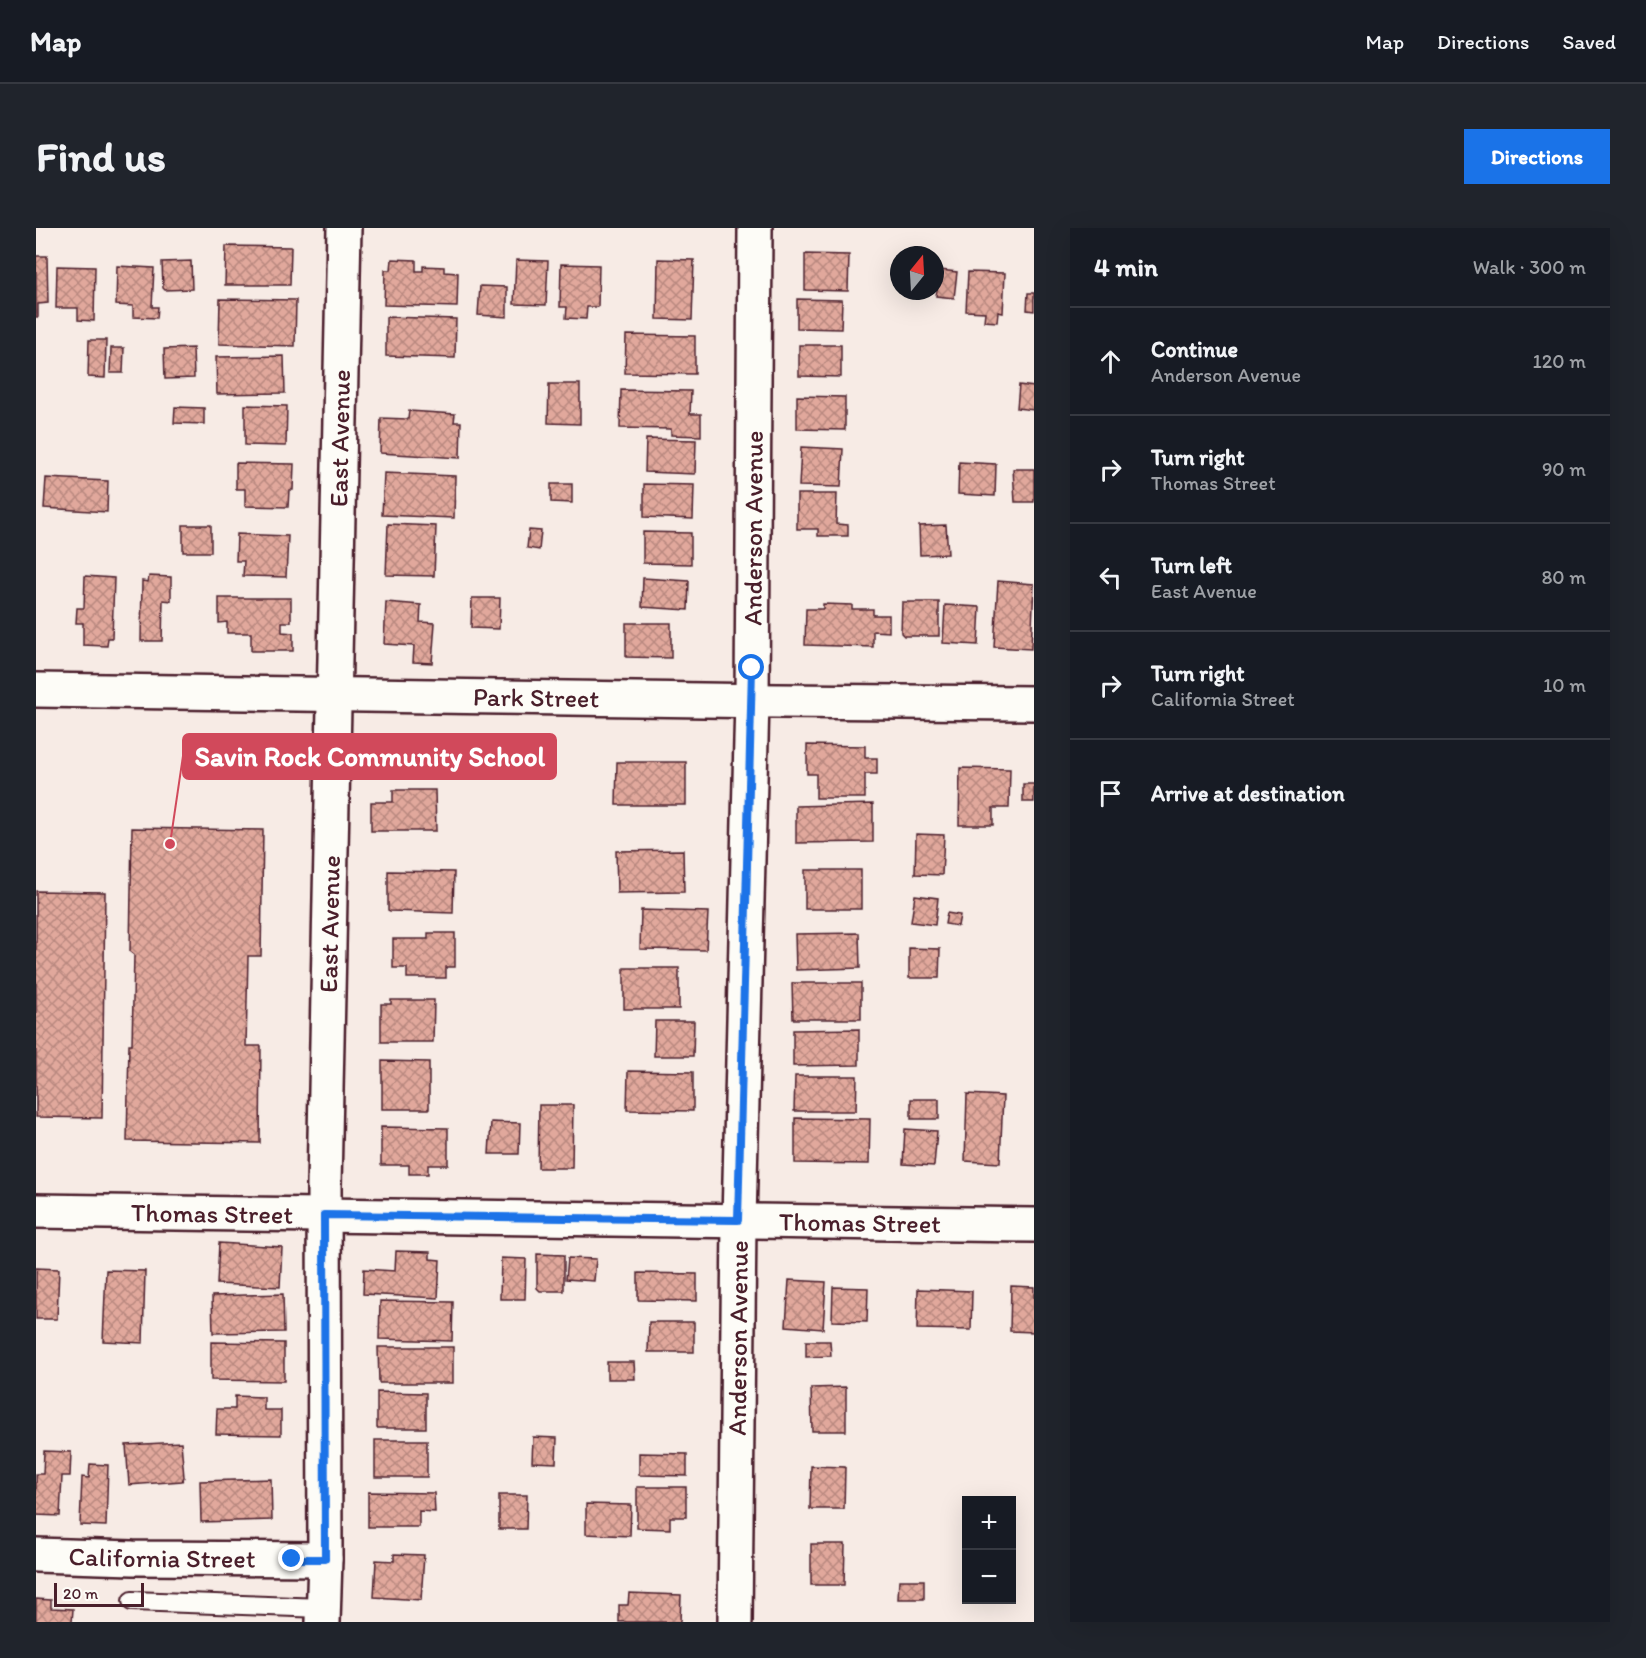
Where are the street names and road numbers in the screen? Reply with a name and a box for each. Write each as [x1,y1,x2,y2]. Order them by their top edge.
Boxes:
street label: East Avenue [322,369,357,507]
street label: Anderson Avenue [736,430,770,626]
street label: Park Street [473,680,600,714]
street label: East Avenue [312,855,347,993]
street label: Thomas Street [131,1196,293,1231]
street label: Thomas Street [779,1205,941,1240]
street label: Anderson Avenue [721,1240,755,1436]
street label: California Street [68,1540,256,1575]

